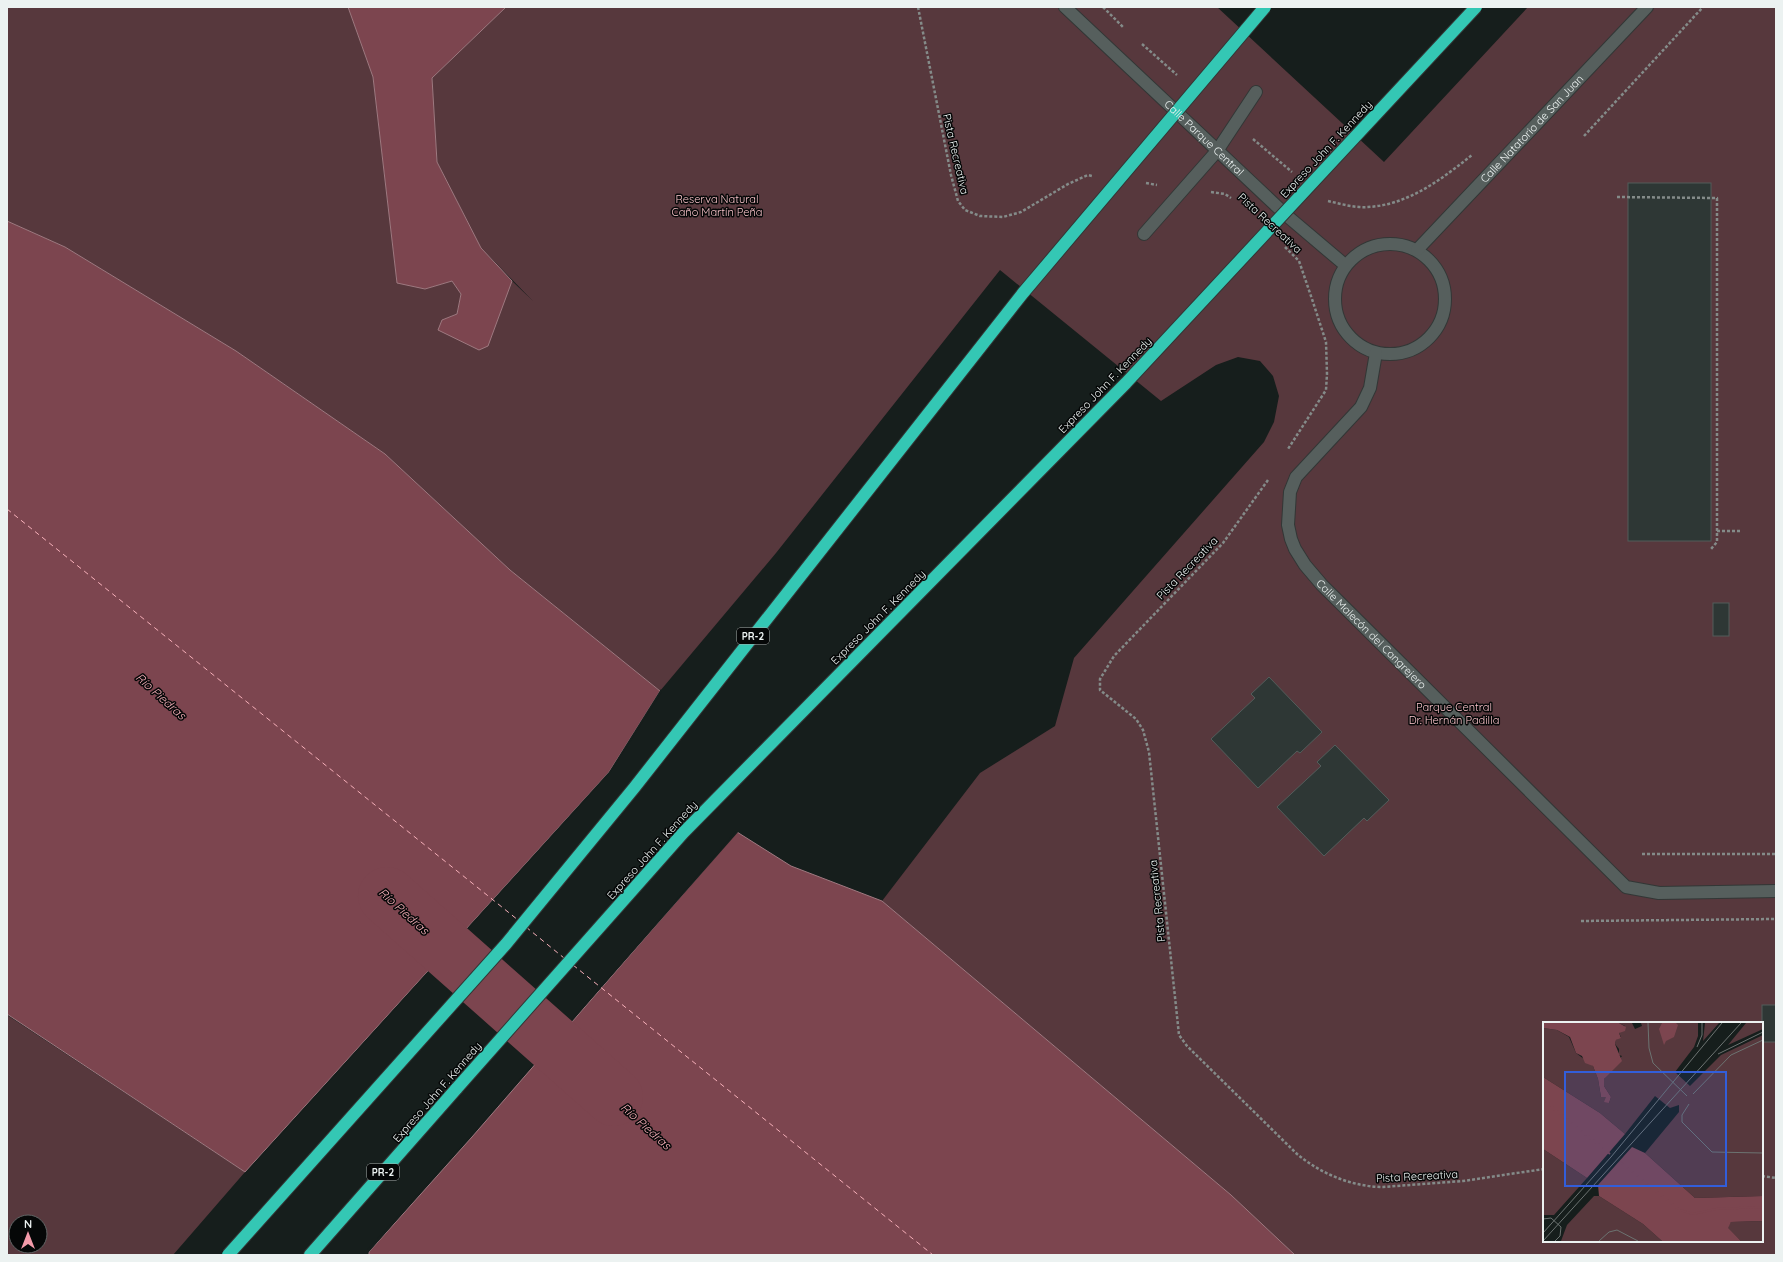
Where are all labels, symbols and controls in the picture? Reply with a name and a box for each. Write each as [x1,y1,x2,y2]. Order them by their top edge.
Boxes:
street label: Calle Natatorio de San Juan [1477,72,1586,186]
street label: Calle Parque Central [1161,97,1247,179]
street label: Expreso John F. Kennedy [1277,97,1375,201]
street label: Pista Recreativa [940,112,972,196]
street label: Pista Recreativa [1235,190,1305,256]
park label: Reserva Natural Caño Martín Peña [672,192,762,219]
street label: Expreso John F. Kennedy [1055,334,1155,436]
street label: Pista Recreativa [1153,534,1221,602]
street label: Expreso John F. Kennedy [828,567,928,667]
street label: Calle Malecón del Cangrejero [1313,576,1430,692]
road number: PR-2 [737,628,769,644]
water label: Río Piedras [133,670,190,723]
park label: Parque Central Dr. Hernán Padilla [1409,700,1499,727]
street label: Expreso John F. Kennedy [604,798,700,902]
street label: Pista Recreativa [1146,859,1168,943]
water label: Río Piedras [376,885,433,938]
inset map [1543,1022,1763,1242]
street label: Expreso John F. Kennedy [390,1039,484,1145]
water label: Río Piedras [618,1100,675,1153]
road number: PR-2 [367,1164,399,1180]
street label: Pista Recreativa [1376,1167,1458,1185]
north arrow [8,1214,48,1254]
text: N [24,1217,32,1231]

